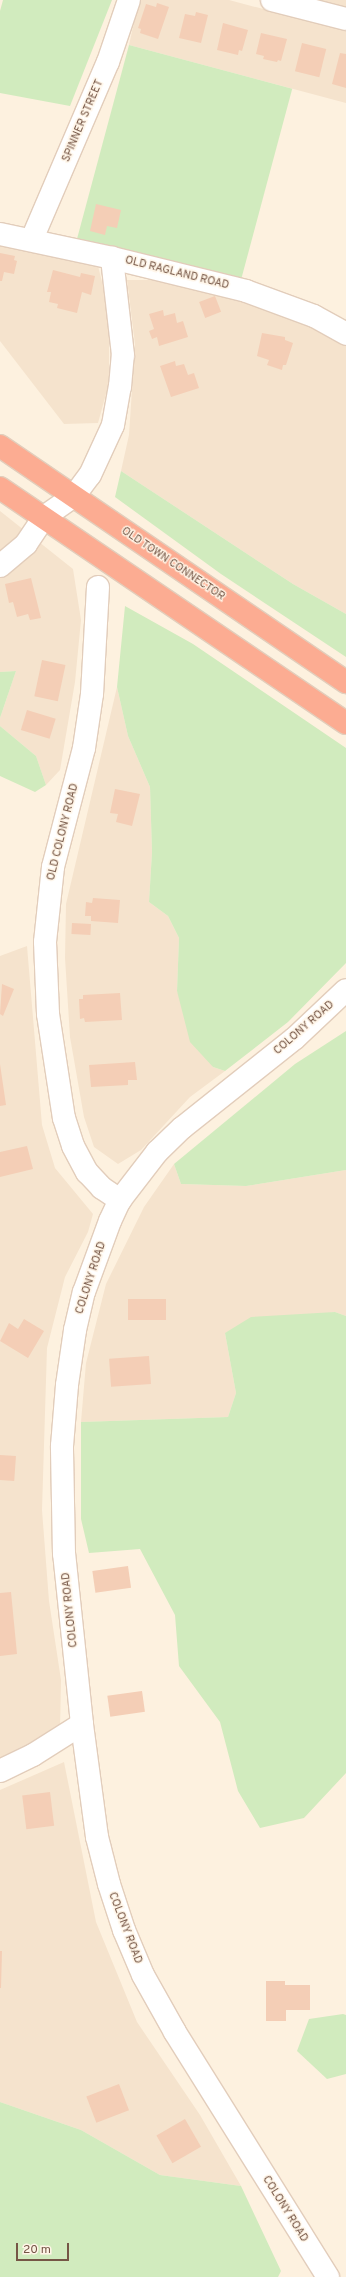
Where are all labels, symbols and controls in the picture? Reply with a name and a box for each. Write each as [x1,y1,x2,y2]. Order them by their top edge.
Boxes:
street label: SPINNER STREET [60,78,106,164]
street label: OLD RAGLAND ROAD [124,254,230,292]
street label: OLD TOWN CONNECTOR [119,524,227,604]
street label: OLD COLONY ROAD [44,782,82,882]
street label: COLONY ROAD [271,998,337,1058]
street label: COLONY ROAD [73,1240,109,1316]
street label: COLONY ROAD [59,1572,81,1648]
street label: COLONY ROAD [105,1890,145,1966]
street label: COLONY ROAD [259,2173,311,2245]
scale bar [18,2235,71,2261]
text: 20 m [23,2242,51,2258]

